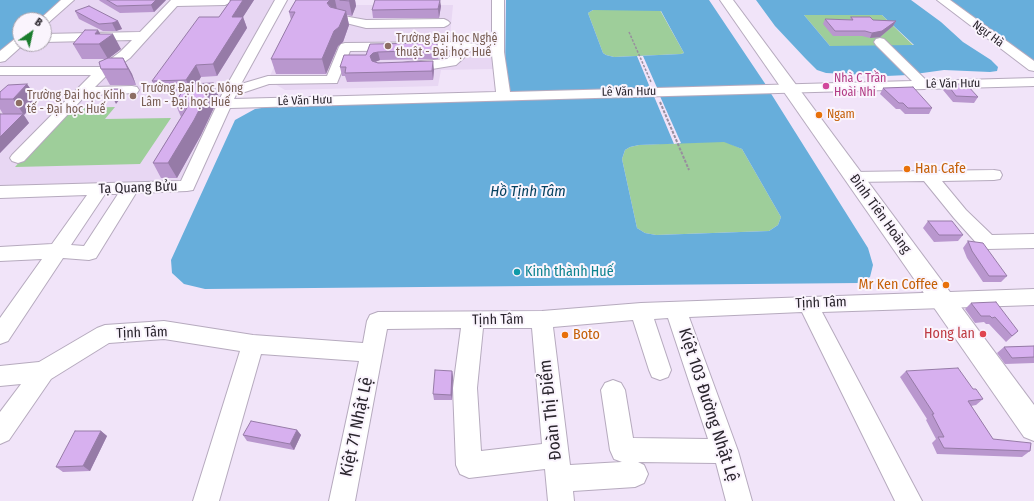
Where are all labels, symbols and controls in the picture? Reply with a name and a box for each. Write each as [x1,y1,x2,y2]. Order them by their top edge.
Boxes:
north arrow [12,12,52,52]
text: B [32,15,45,30]
street label: Ngự Hà [969,18,1007,50]
place label: Trường Đại học Nghệ thuật - Đại học Huế [396,32,498,60]
marker: Trường Đại học Nghệ thuật - Đại học Huế [383,41,393,51]
place label: Nhà C Trần Hoài Nhi [834,72,886,100]
street label: Lê Văn Hưu [926,76,980,92]
marker: Nhà C Trần Hoài Nhi [821,81,831,91]
place label: Trường Đại học Nông Lâm - Đại học Huế [141,82,243,110]
street label: Lê Văn Hưu [602,84,656,100]
place label: Trường Đại học Kinh tế - Đại học Huế [27,89,125,117]
marker: Trường Đại học Nông Lâm - Đại học Huế [128,91,138,101]
street label: Lê Văn Hưu [277,93,333,109]
marker: Trường Đại học Kinh tế - Đại học Huế [14,98,24,108]
place label: Ngam [827,108,855,122]
marker: Ngam [814,110,824,120]
place label: Han Cafe [915,161,966,177]
marker: Han Cafe [902,164,912,174]
street label: Đinh Tiên Hoàng [846,171,914,257]
street label: Tạ Quang Bửu [98,178,178,198]
water label: Hồ Tịnh Tâm [490,183,566,201]
place label: Kinh thành Huế [525,264,614,280]
marker: Kinh thành Huế [512,267,522,277]
place label: Mr Ken Coffee [859,277,938,293]
marker: Mr Ken Coffee [941,280,951,290]
street label: Tịnh Tâm [795,294,847,312]
street label: Tịnh Tâm [472,311,524,329]
street label: Tịnh Tâm [116,324,168,342]
street label: Kiệt 103 Đường Nhật Lệ [674,326,742,484]
place label: Hong lan [924,326,975,342]
place label: Boto [573,327,600,343]
marker: Hong lan [978,329,988,339]
marker: Boto [560,330,570,340]
street label: Đoàn Thị Điểm [536,359,566,461]
street label: Kiệt 71 Nhật Lệ [336,375,378,479]

